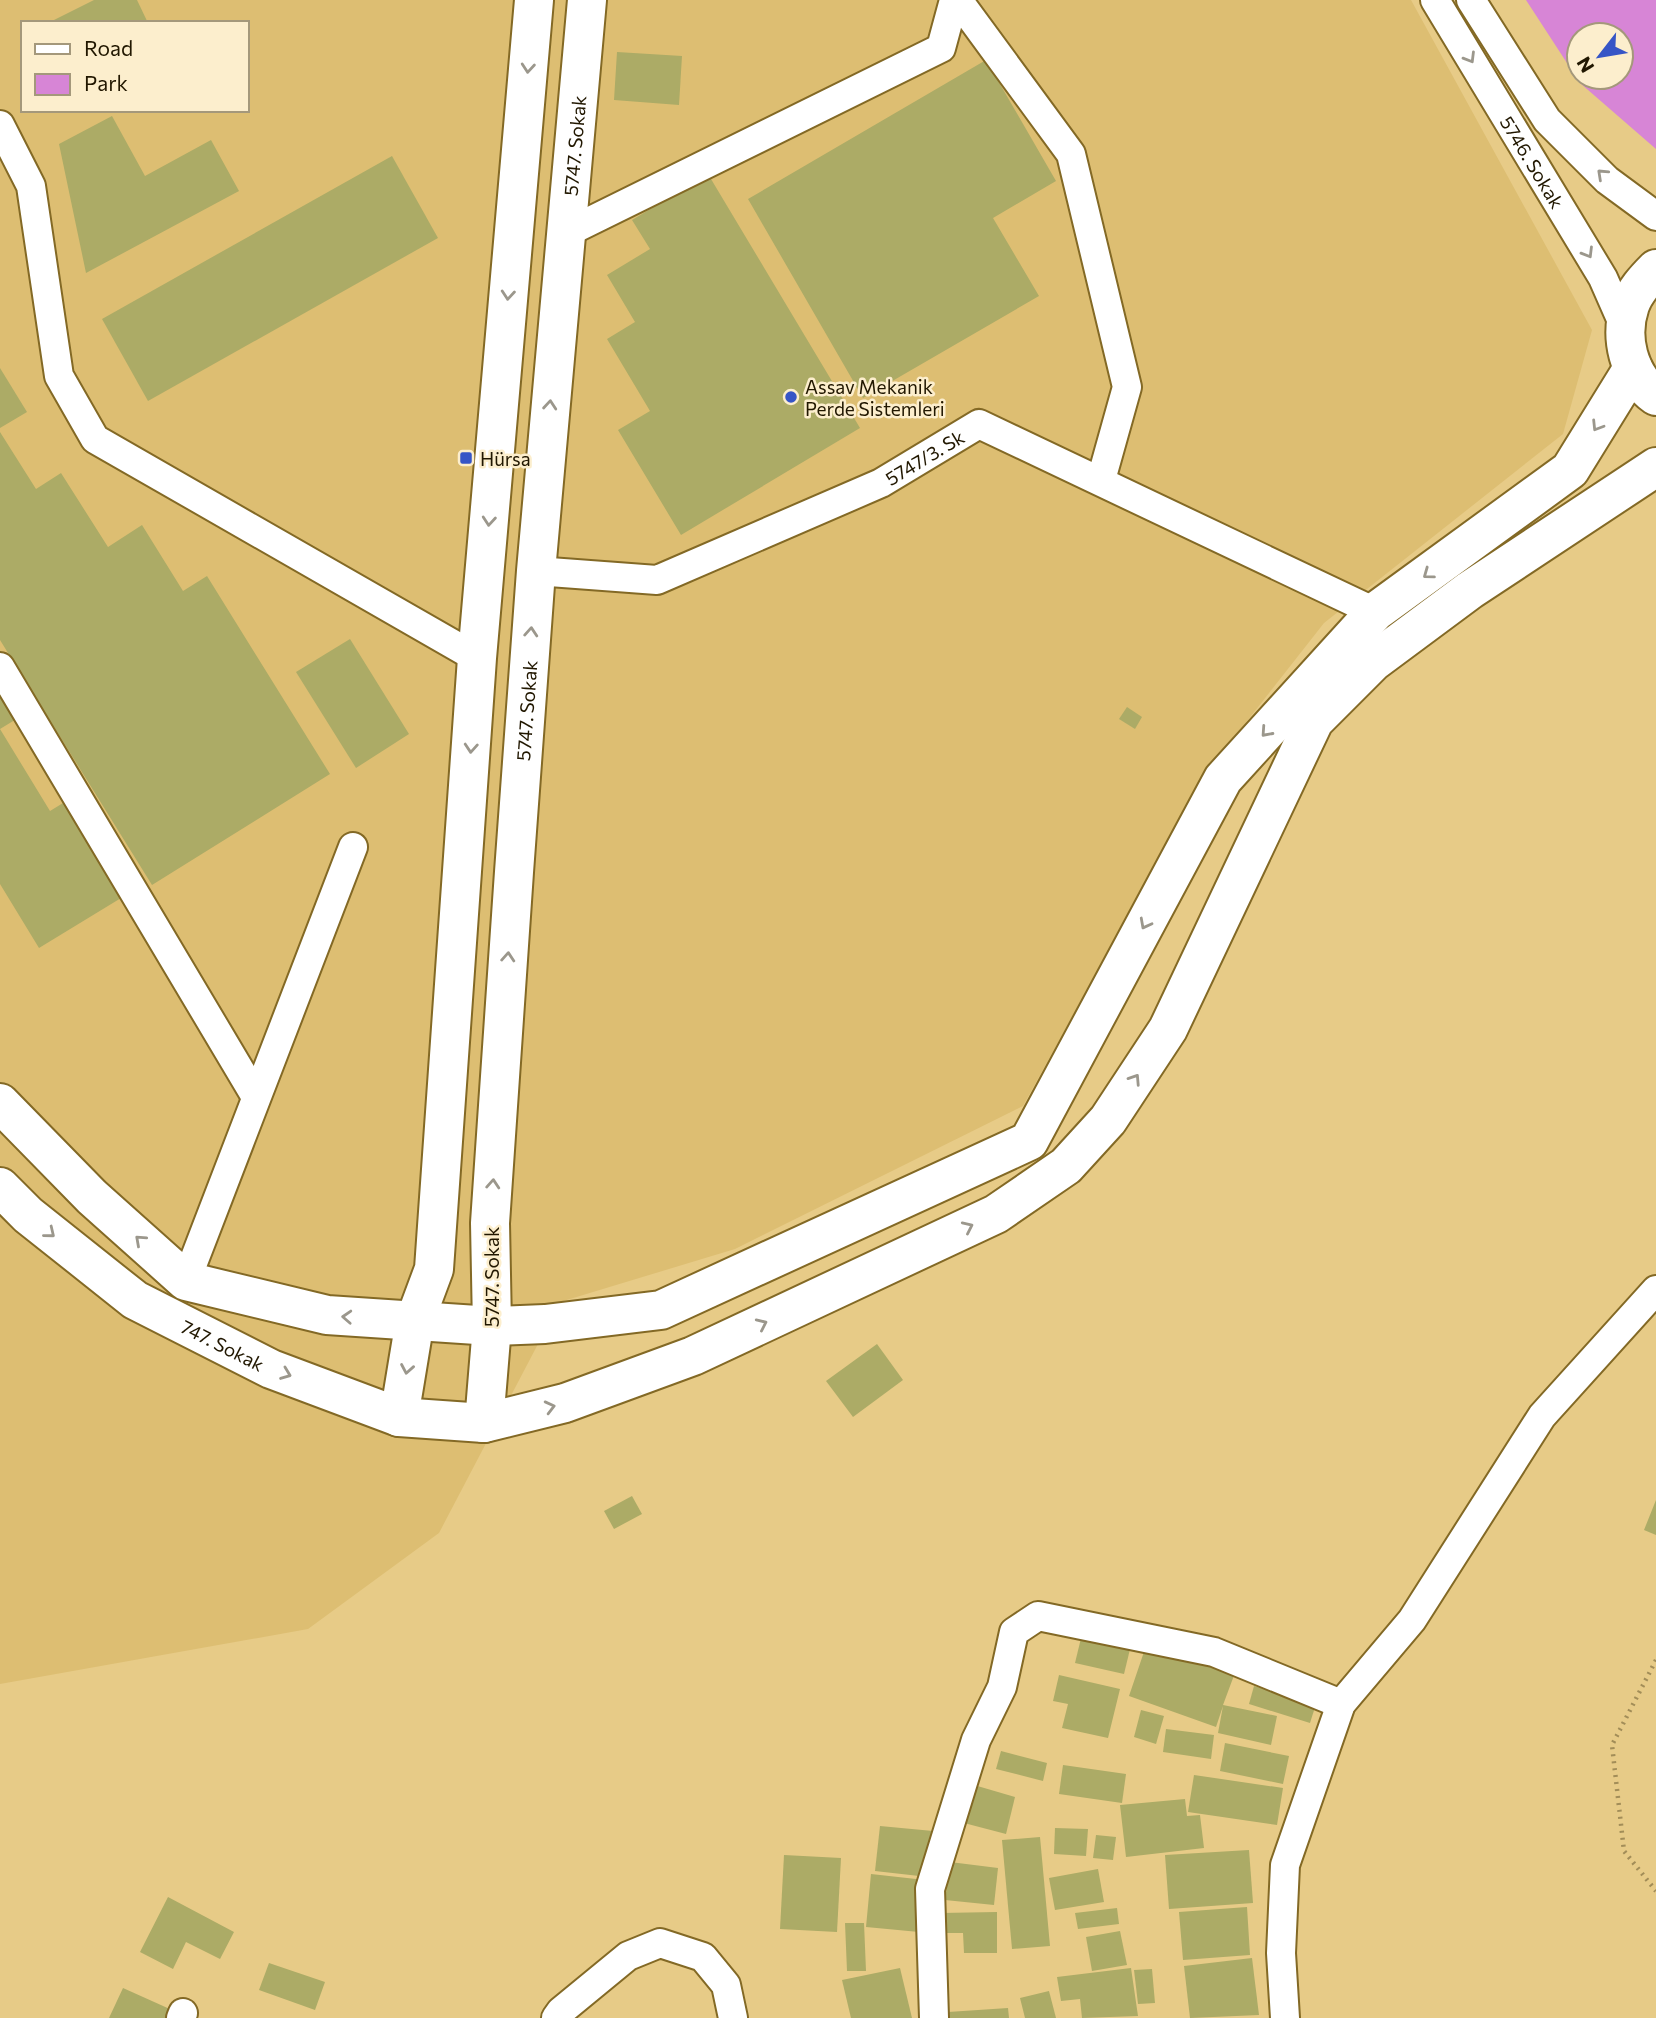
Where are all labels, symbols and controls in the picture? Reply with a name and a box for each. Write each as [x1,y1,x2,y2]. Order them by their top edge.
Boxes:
legend [21,21,248,112]
north arrow [1565,21,1635,91]
text: Road [84,35,133,60]
one-way arrow [1462,51,1475,64]
text: N [1571,53,1599,77]
one-way arrow [521,63,536,74]
text: Park [84,70,128,95]
street label: 5747. Sokak [558,94,590,197]
street label: 5746. Sokak [1496,111,1569,212]
one-way arrow [1597,170,1610,183]
one-way arrow [1580,246,1593,259]
one-way arrow [501,289,516,300]
place label: Assav Mekanik Perde Sistemleri [805,375,945,420]
marker: Assav Mekanik Perde Sistemleri [783,389,799,405]
one-way arrow [543,399,558,411]
one-way arrow [1593,419,1606,432]
street label: 5747/3. Sk [881,424,968,489]
place label: Hürsa [480,447,531,470]
marker: Hürsa [458,450,474,466]
one-way arrow [482,516,497,527]
one-way arrow [1423,565,1436,578]
one-way arrow [523,626,538,637]
street label: 5747. Sokak [511,659,541,762]
one-way arrow [1262,724,1274,737]
one-way arrow [464,743,479,754]
one-way arrow [1140,916,1154,929]
one-way arrow [500,951,515,962]
one-way arrow [1127,1073,1140,1086]
one-way arrow [485,1178,500,1189]
one-way arrow [961,1222,973,1236]
one-way arrow [42,1225,55,1237]
street label: 5747. Sokak [480,1227,503,1327]
one-way arrow [135,1236,148,1248]
one-way arrow [341,1309,352,1324]
street label: 747. Sokak [178,1314,268,1375]
one-way arrow [755,1318,767,1332]
one-way arrow [400,1363,415,1375]
one-way arrow [279,1366,291,1380]
one-way arrow [544,1401,556,1415]

